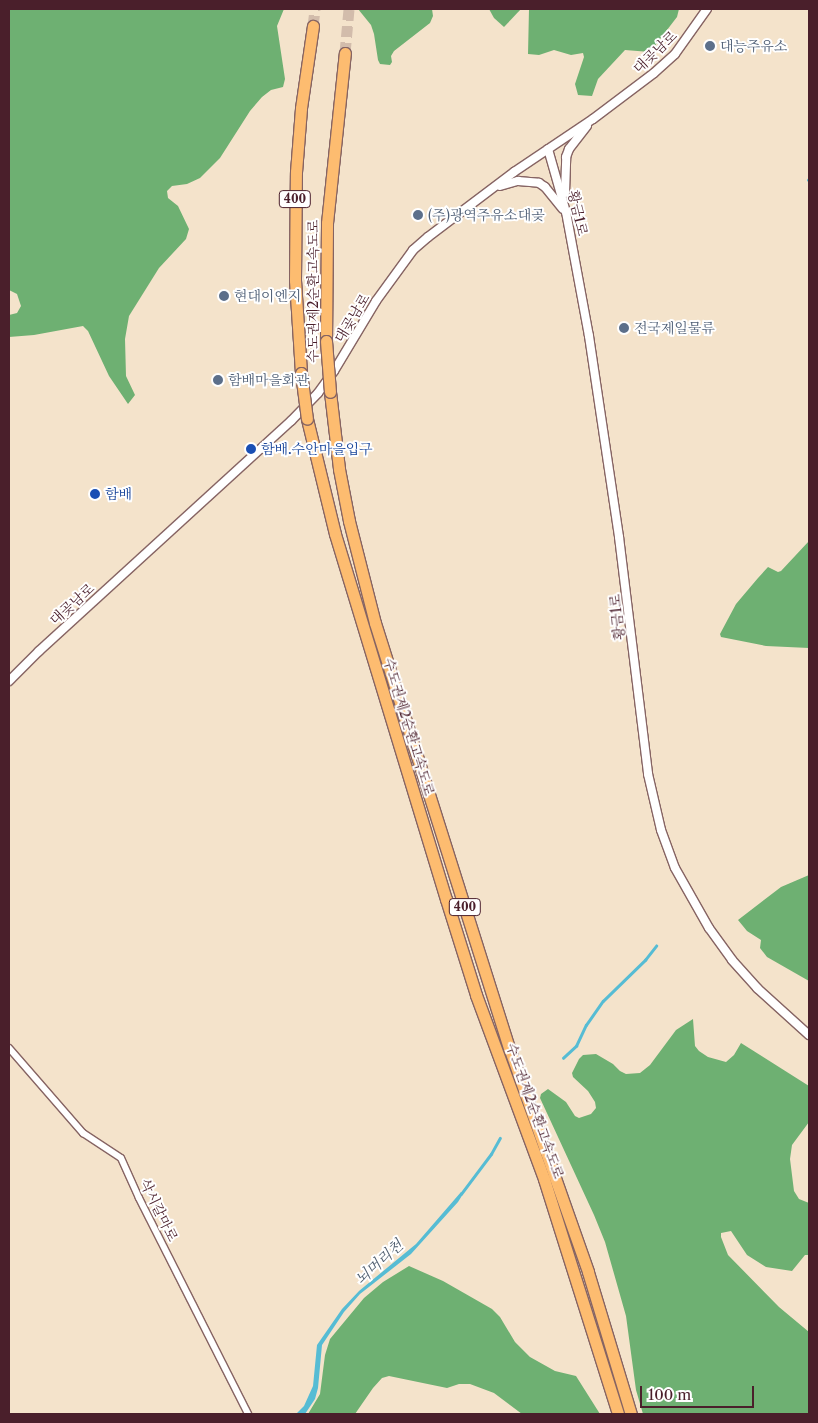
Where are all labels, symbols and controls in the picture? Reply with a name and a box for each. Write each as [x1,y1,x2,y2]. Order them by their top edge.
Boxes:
street label: 대곶남로 [630,27,680,77]
place label: 대능주유소 [720,38,788,54]
marker: 대능주유소 [704,40,716,52]
street label: 황금1로 [565,188,591,238]
road number: 400 [279,190,311,208]
place label: (주)광역주유소대곶 [428,207,545,223]
marker: (주)광역주유소대곶 [412,209,424,221]
street label: 수도권제2순환고속도로 [305,219,321,363]
place label: 현대이엔지 [234,288,302,304]
marker: 현대이엔지 [218,290,230,302]
street label: 대곶남로 [331,290,373,346]
place label: 전국제일물류 [634,320,715,336]
marker: 전국제일물류 [618,322,630,334]
place label: 함배마을회관 [228,372,309,388]
marker: 함배마을회관 [212,374,224,386]
place label: 함배.수안마을입구 [261,441,373,457]
marker: 함배.수안마을입구 [245,443,257,455]
place label: 함배 [105,486,132,502]
marker: 함배 [89,488,101,500]
street label: 대곶남로 [46,580,98,628]
street label: 황금1로 [606,593,628,641]
street label: 수도권제2순환고속도로 [380,656,438,798]
road number: 400 [449,898,481,916]
street label: 수도권제2순환고속도로 [503,1041,567,1181]
street label: 삭시갈마로 [137,1176,181,1244]
water label: 뇌머리천 [351,1236,407,1288]
scale bar [643,1376,757,1408]
text: 100 m [648,1385,691,1404]

